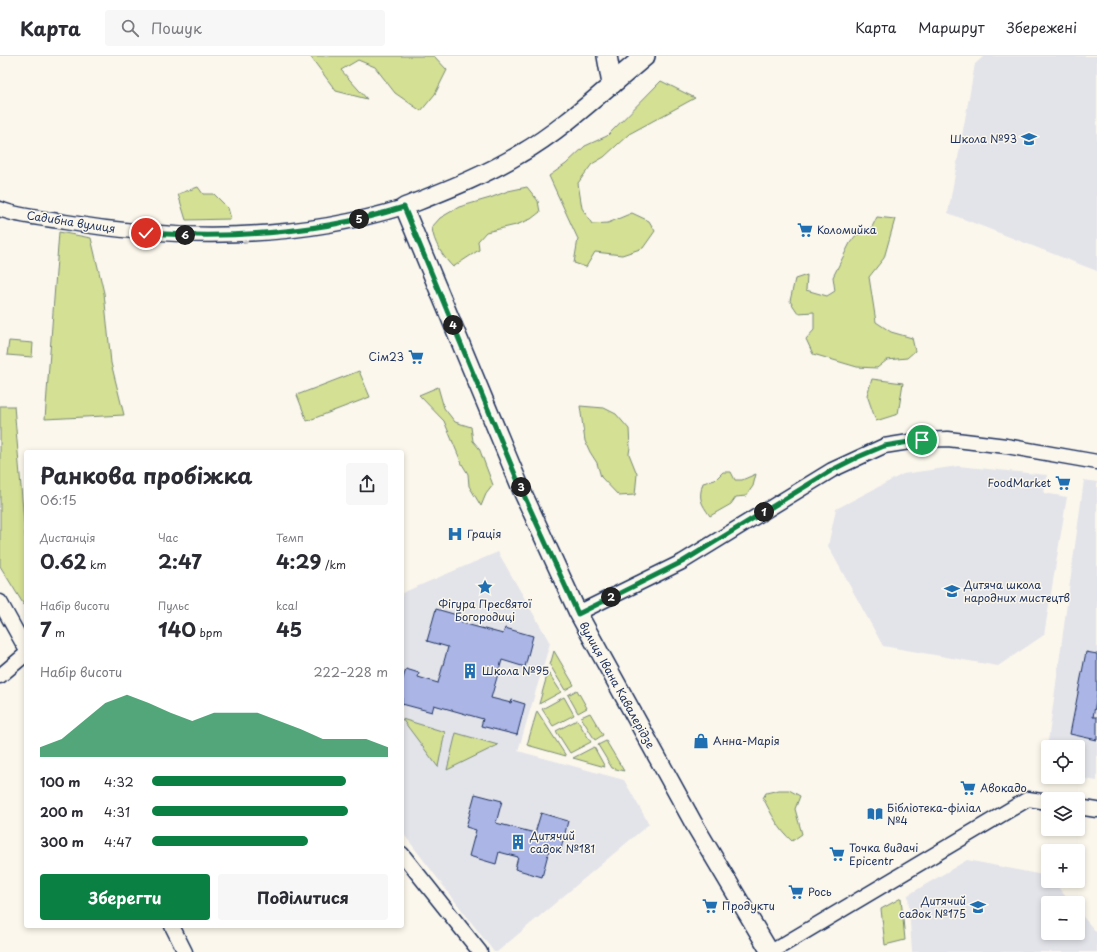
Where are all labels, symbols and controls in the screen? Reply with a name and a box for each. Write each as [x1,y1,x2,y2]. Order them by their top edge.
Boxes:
search box [105,10,385,46]
text: Карта [20,14,81,42]
text: Пошук [151,16,202,39]
icon: search [119,17,141,39]
text: Карта [855,17,896,38]
text: Маршрут [918,17,985,38]
text: Збережені [1007,17,1077,38]
place label: Школа №93 [950,130,1017,147]
school or university icon: Школа №93 [1020,130,1038,148]
street label: Садибна вулиця [26,206,117,237]
pin: 5 [349,209,369,229]
text: 5 [355,210,363,227]
pin [129,216,163,250]
supermarket icon: Коломийка [796,221,814,239]
place label: Коломийка [817,221,877,238]
icon: check [135,222,157,244]
pin: 6 [175,225,195,245]
text: 6 [181,226,189,243]
pin: 4 [443,315,463,335]
text: 4 [449,316,457,333]
place label: Сім23 [369,348,404,365]
supermarket icon: Сім23 [407,348,425,366]
pin [905,423,939,457]
icon: arrive [911,429,933,451]
text: Ранкова пробіжка [40,458,253,491]
button: share [346,463,388,505]
place label: FoodMarket [988,474,1052,491]
supermarket icon: FoodMarket [1054,474,1072,492]
pin: 3 [511,477,531,497]
text: 3 [517,478,525,495]
text: 06:15 [40,490,77,509]
pin: 1 [754,502,774,522]
text: 1 [761,503,767,520]
hospital icon: Грація [446,525,464,543]
place label: Грація [467,525,501,542]
text: Дистанція [40,529,95,546]
text: Час [158,529,178,546]
text: Темп [276,529,304,546]
text: 0.62 [40,546,86,576]
text: 2:47 [158,546,202,576]
text: 4:29 [276,546,321,576]
text: km [86,556,107,573]
text: /km [321,556,346,573]
place label: Дитяча школа народних мистецтв [963,576,1070,606]
place icon: Фігура Пресвятої Богородиці [476,578,494,596]
school or university icon: Дитяча школа народних мистецтв [943,582,961,600]
pin: 2 [601,587,621,607]
text: 2 [607,588,615,605]
place label: Фігура Пресвятої Богородиці [439,595,532,625]
text: Набір висоти [40,597,110,614]
text: Пульс [158,597,189,614]
text: kcal [276,597,298,614]
text: 7 [40,614,51,644]
text: 140 [158,614,196,644]
text: 45 [276,614,302,644]
street label: вулиця Івана Кавалерідзе [575,618,659,751]
text: m [51,624,65,641]
text: bpm [196,624,223,641]
text: Набір висоти [40,662,122,681]
text: 222–228 m [313,662,388,681]
building icon: Школа №95 [461,662,479,680]
place label: Школа №95 [482,662,549,679]
shop icon: Анна-Марія [692,732,710,750]
place label: Анна-Марія [713,732,780,749]
map controls [1041,740,1085,940]
button: locate [1041,740,1085,784]
text: 100 m [40,772,81,791]
text: 4:32 [104,772,134,791]
supermarket icon: Авокадо [959,779,977,797]
place label: Авокадо [980,779,1027,796]
button: layers [1041,792,1085,836]
place label: Бібліотека-філіал №4 [887,799,982,829]
text: 200 m [40,802,84,821]
text: 4:31 [104,802,130,821]
library icon: Бібліотека-філіал №4 [866,805,884,823]
place label: Дитячий садок №181 [529,827,595,857]
text: 300 m [40,832,84,851]
text: 4:47 [104,832,132,851]
building icon: Дитячий садок №181 [509,833,527,851]
place label: Точка видачі Epicentr [849,839,918,869]
button: + [1041,844,1085,888]
supermarket icon: Точка видачі Epicentr [828,845,846,863]
button: Зберегти [40,874,210,920]
button: Поділитися [218,874,388,920]
supermarket icon: Рось [787,883,805,901]
place label: Рось [808,883,832,900]
place label: Дитячий садок №175 [899,892,966,922]
button: − [1041,896,1085,940]
supermarket icon: Продукти [701,897,719,915]
place label: Продукти [722,897,775,914]
school or university icon: Дитячий садок №175 [969,898,987,916]

